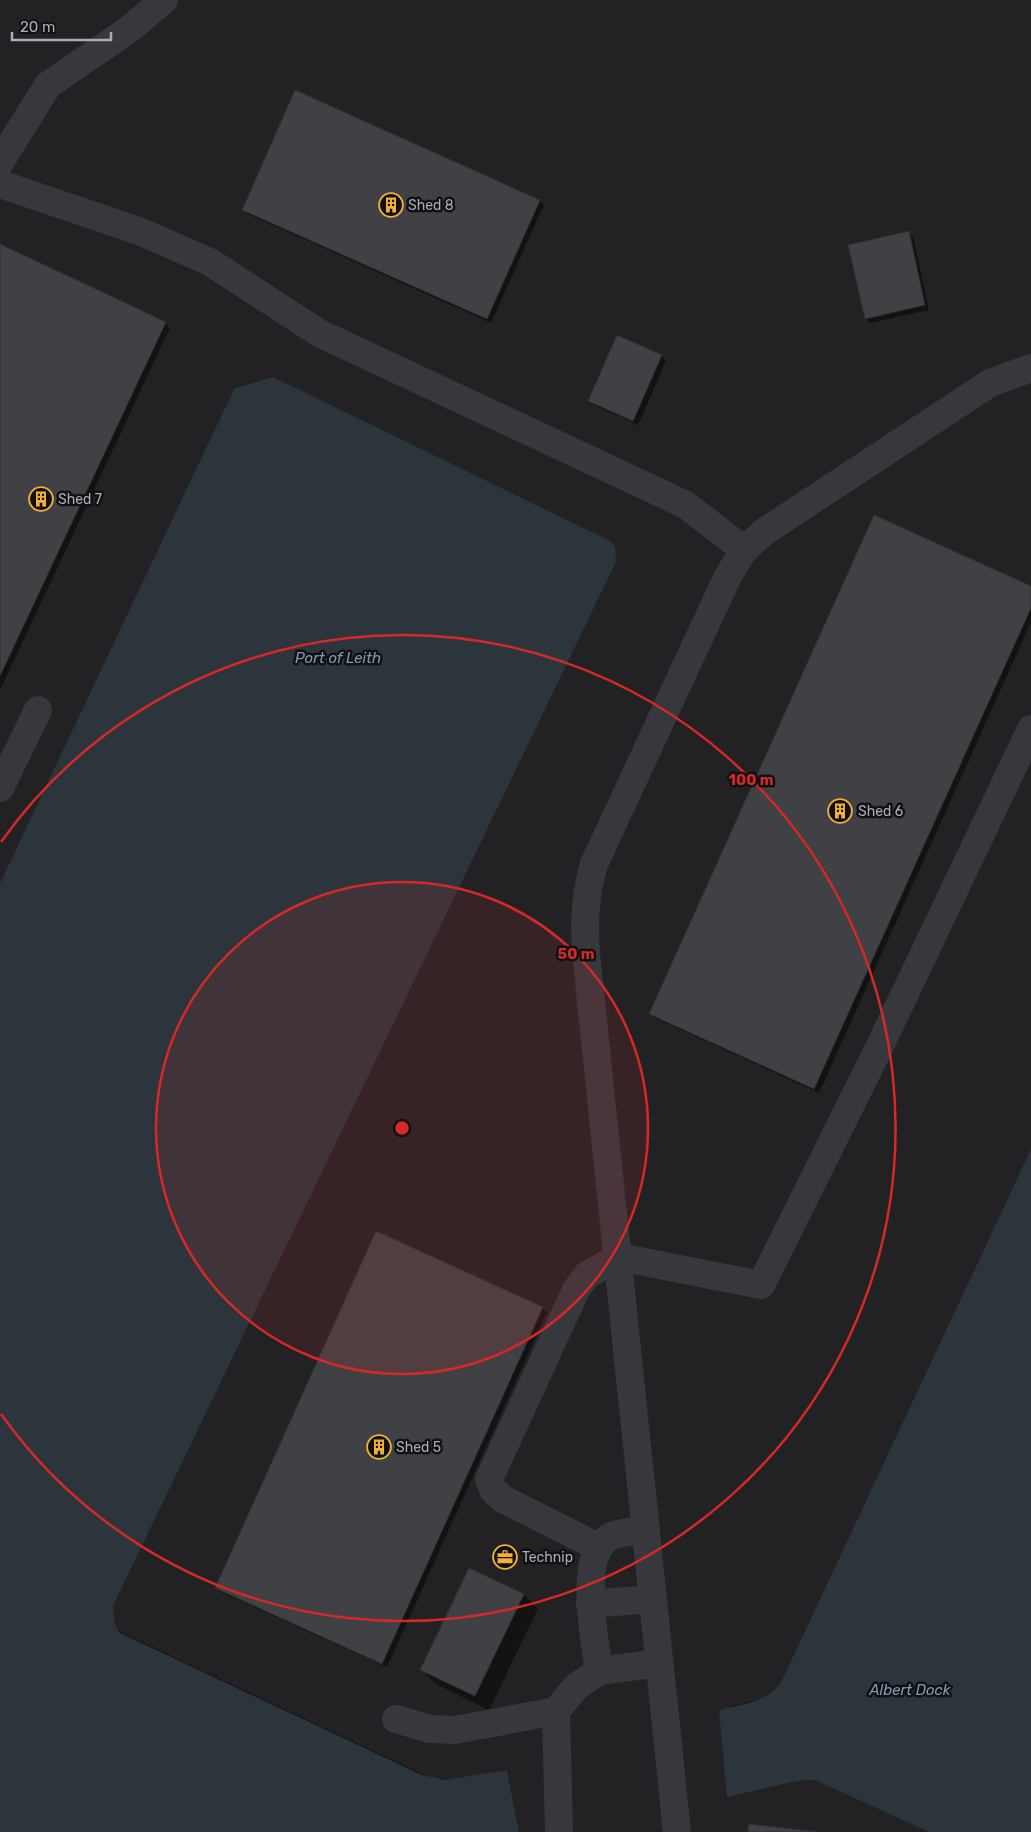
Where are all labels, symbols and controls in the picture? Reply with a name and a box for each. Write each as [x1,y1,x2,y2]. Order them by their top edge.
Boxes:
scale bar [12,10,111,42]
text: 20 m [20,18,55,36]
building icon: Shed 8 [378,192,404,218]
place label: Shed 8 [408,197,454,214]
building icon: Shed 7 [28,486,54,512]
place label: Shed 7 [58,491,102,508]
water label: Port of Leith [295,649,381,667]
text: 100 m [729,771,773,789]
building icon: Shed 6 [827,798,853,824]
place label: Shed 6 [858,803,903,820]
text: 50 m [558,945,594,963]
centre of rings [393,1119,411,1137]
building icon: Shed 5 [366,1434,392,1460]
place label: Shed 5 [396,1439,441,1456]
office icon: Technip [492,1544,518,1570]
place label: Technip [522,1549,573,1566]
water label: Albert Dock [868,1681,951,1699]

